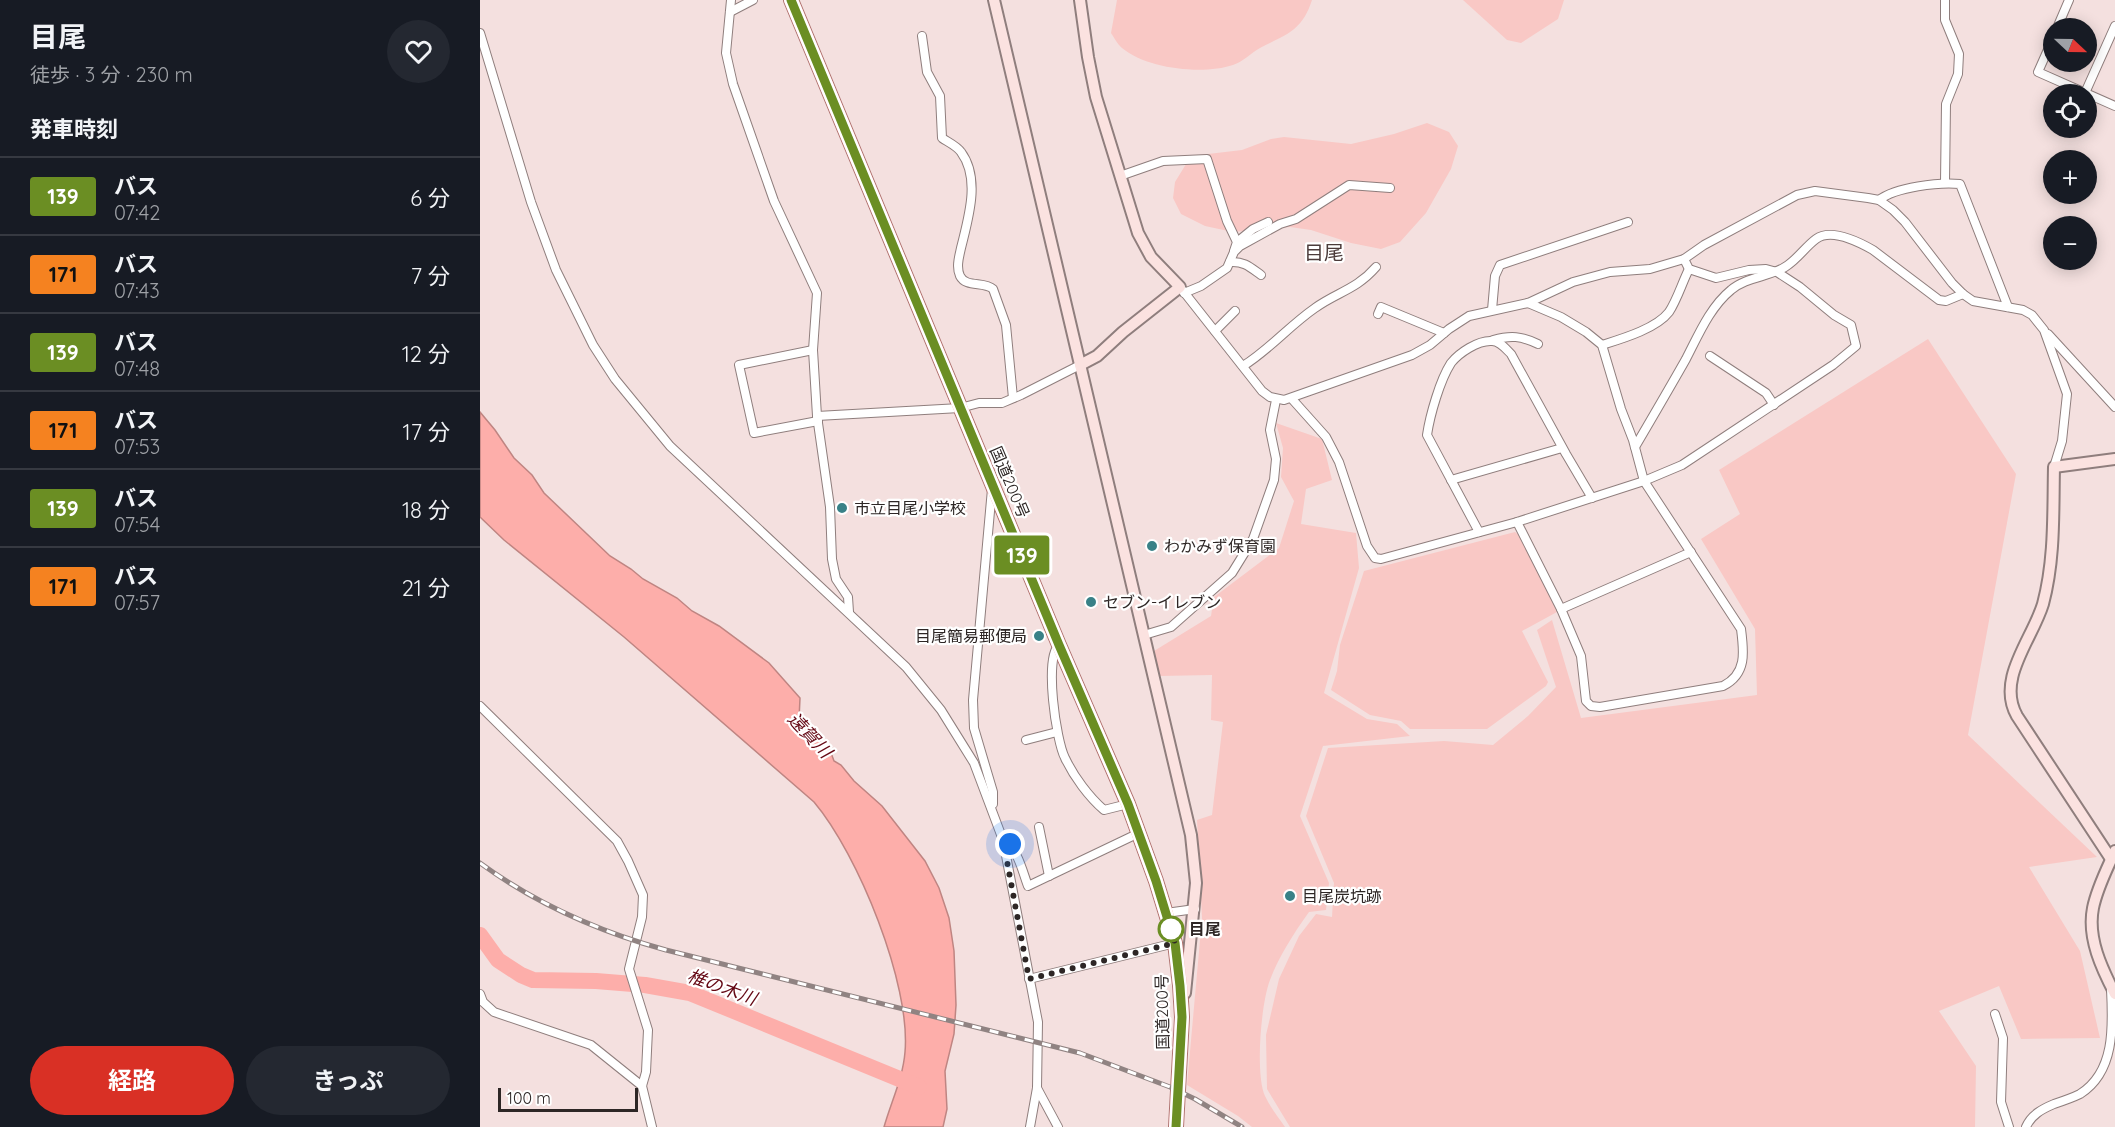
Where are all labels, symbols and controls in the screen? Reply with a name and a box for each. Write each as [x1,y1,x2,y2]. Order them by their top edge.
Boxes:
north arrow [2043,18,2097,72]
map controls [2043,18,2097,270]
text: 目尾 [30,19,86,54]
button: heart [387,20,450,83]
text: 徒歩 · 3 分 · 230 m [30,62,193,87]
button: locate [2043,84,2097,138]
text: 発車時刻 [30,115,118,143]
button: + [2043,150,2097,204]
text: バス [114,172,158,200]
text: 139 [47,183,79,209]
text: 6 分 [410,184,450,212]
text: 07:42 [114,200,160,225]
button: − [2043,216,2097,270]
district label: 目尾 [1304,240,1344,265]
text: バス [114,250,158,278]
text: 171 [49,261,77,287]
text: 7 分 [411,262,450,290]
text: 07:43 [114,278,160,303]
text: バス [114,328,158,356]
text: 139 [47,339,79,365]
text: 12 分 [402,340,450,368]
text: 07:48 [114,356,160,381]
text: バス [114,406,158,434]
text: 171 [49,417,77,443]
text: 17 分 [403,418,450,446]
text: 07:53 [114,434,160,459]
street label: 国道200号 [986,443,1034,521]
text: バス [114,484,158,512]
text: 139 [47,495,79,521]
text: 18 分 [402,496,450,524]
place label: 市立目尾小学校 [854,498,966,518]
marker: 市立目尾小学校 [835,501,849,515]
text: 07:54 [114,512,160,537]
line badge: 139 [988,536,1056,574]
place label: わかみず保育園 [1164,536,1276,556]
marker: わかみず保育園 [1145,539,1159,553]
text: 139 [1006,542,1038,568]
text: バス [114,562,158,590]
text: 171 [49,573,77,599]
text: 21 分 [402,574,450,602]
text: 07:57 [114,590,160,615]
place label: セブン-イレブン [1103,592,1221,612]
marker: セブン-イレブン [1084,595,1098,609]
place label: 目尾簡易郵便局 [915,626,1027,646]
marker: 目尾簡易郵便局 [1032,629,1046,643]
water label: 遠賀川 [783,707,838,764]
your location [995,829,1025,859]
place label: 目尾炭坑跡 [1302,886,1382,906]
marker: 目尾炭坑跡 [1283,889,1297,903]
marker: 目尾 [1158,916,1184,942]
place label: 目尾 [1189,919,1221,939]
water label: 椎の木川 [684,964,762,1011]
street label: 国道200号 [1151,974,1173,1050]
button: 経路 [30,1046,234,1115]
button: きっぷ [246,1046,450,1115]
scale bar [498,1085,638,1112]
text: 100 m [507,1088,551,1108]

